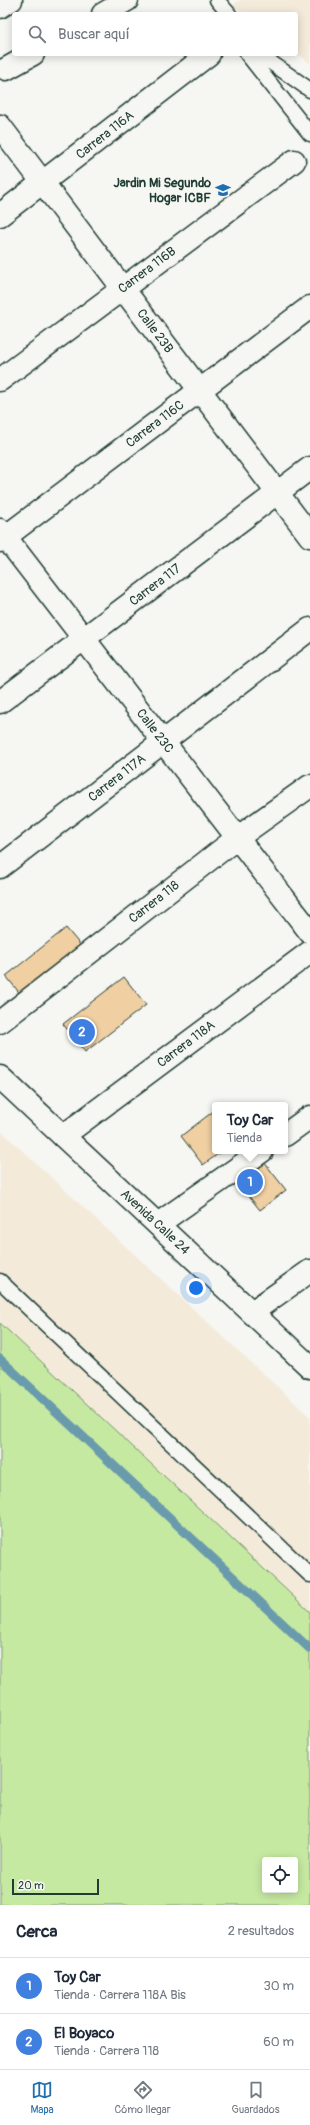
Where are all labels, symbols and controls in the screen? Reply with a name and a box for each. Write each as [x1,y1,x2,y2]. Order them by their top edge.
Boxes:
search box [12,12,298,56]
icon: search [26,23,48,45]
text: Buscar aquí [58,25,130,44]
street label: Carrera 116A [73,107,138,163]
place label: Jardin Mi Segundo Hogar ICBF [114,175,211,206]
school or university icon: Jardin Mi Segundo Hogar ICBF [214,181,232,199]
street label: Carrera 116B [115,243,179,297]
street label: Calle 23B [133,306,177,356]
street label: Carrera 116C [123,397,187,451]
street label: Carrera 117 [126,560,184,609]
street label: Calle 23C [133,706,177,756]
street label: Carrera 117A [85,750,149,805]
street label: Carrera 118 [126,877,183,927]
pin: 2 [69,1017,95,1047]
street label: Carrera 118A [154,1017,218,1071]
popup [212,1102,288,1154]
text: Toy Car [227,1111,273,1130]
text: Tienda [227,1130,262,1146]
pin: 1 [237,1167,263,1197]
street label: Avenida Calle 24 [117,1186,193,1258]
your location [186,1278,206,1298]
map controls [262,1857,298,1893]
button: locate [262,1857,298,1893]
scale bar [12,1877,99,1896]
text: 20 m [18,1879,44,1892]
text: Cerca [16,1921,57,1942]
text: 2 resultados [228,1923,294,1939]
text: Toy Car [54,1968,101,1987]
text: 1 [26,1978,32,1994]
text: 30 m [264,1978,294,1994]
text: Tienda · Carrera 118A Bis [54,1987,186,2003]
text: El Boyaco [54,2024,114,2043]
text: 2 [25,2034,33,2050]
text: 60 m [263,2034,294,2050]
text: Tienda · Carrera 118 [54,2043,159,2059]
tab: Mapa [30,2079,54,2116]
tab: Cómo llegar [115,2079,171,2116]
tab: Guardados [231,2079,280,2116]

